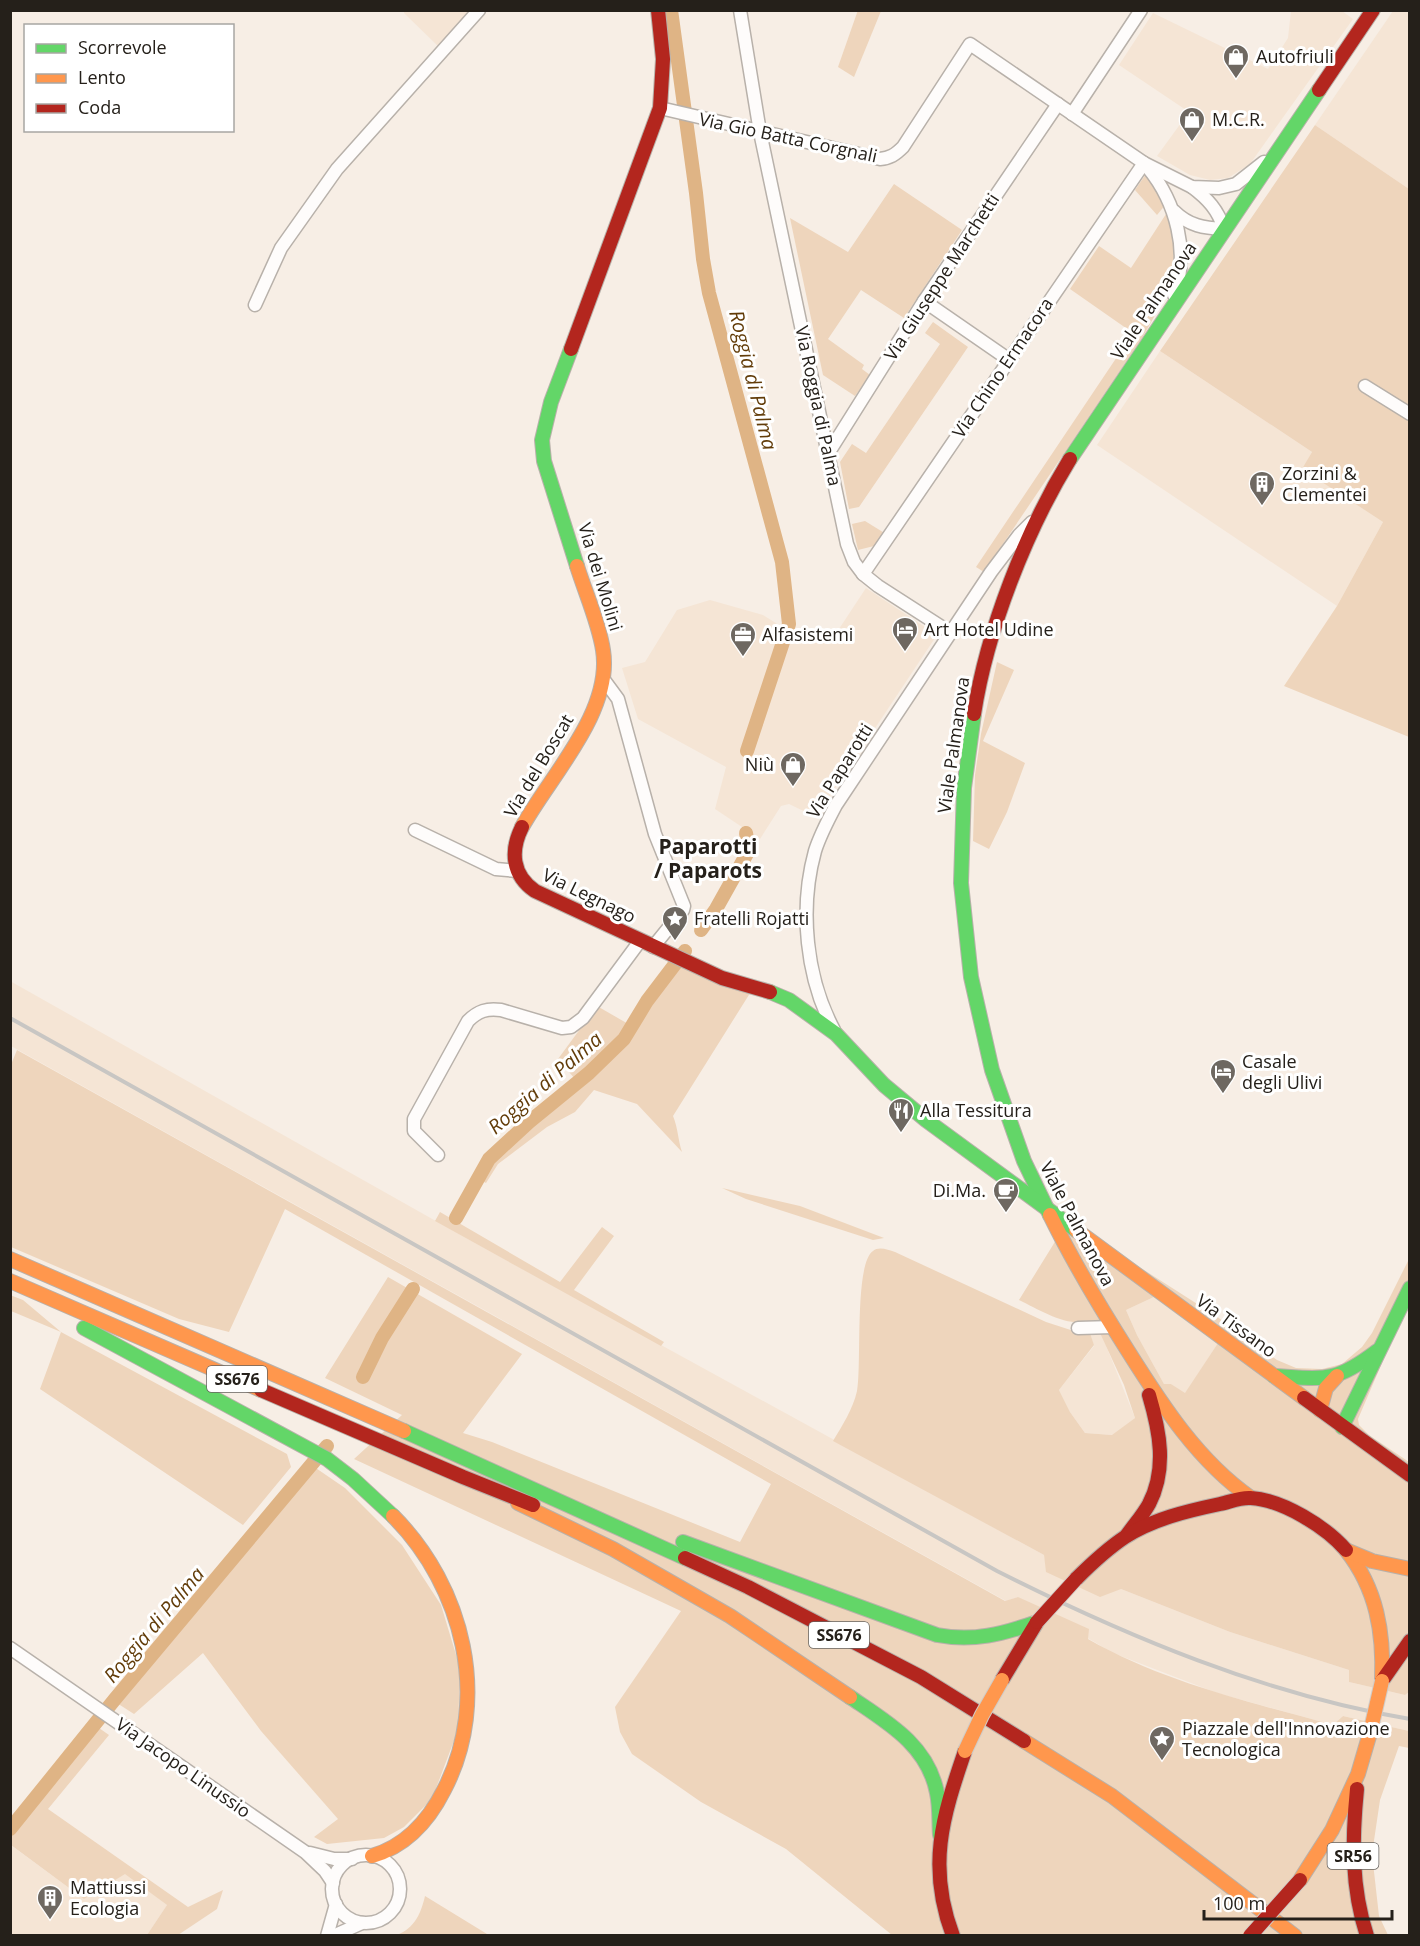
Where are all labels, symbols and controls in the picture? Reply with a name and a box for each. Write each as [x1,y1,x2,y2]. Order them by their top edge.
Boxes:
legend [24,24,234,132]
text: Scorrevole [78,35,167,59]
shop icon: Autofriuli [1221,42,1251,80]
place label: Autofriuli [1256,44,1334,68]
text: Lento [78,65,126,89]
text: Coda [78,95,121,119]
shop icon: M.C.R. [1177,105,1207,143]
street label: Via Gio Batta Corgnali [697,106,880,168]
place label: M.C.R. [1212,107,1265,131]
street label: Via Giuseppe Marchetti [878,188,1004,365]
street label: Viale Palmanova [1105,237,1202,364]
street label: Via Chino Ermacora [946,293,1058,442]
water label: Roggia di Palma [723,307,784,453]
street label: Via Roggia di Palma [790,324,848,488]
place label: Zorzini & Clementei [1282,461,1367,506]
building icon: Zorzini & Clementei [1247,469,1277,507]
street label: Via dei Molini [573,520,629,634]
hotel icon: Art Hotel Udine [890,615,920,653]
place label: Art Hotel Udine [924,617,1054,641]
office icon: Alfasistemi [728,620,758,658]
place label: Alfasistemi [762,622,853,646]
street label: Viale Palmanova [932,675,974,815]
street label: Via del Boscat [498,709,578,822]
street label: Via Paparotti [801,719,878,822]
shop icon: Niù [778,750,808,788]
place label: Niù [745,752,774,776]
district label: Paparotti / Paparots [654,832,762,884]
street label: Via Legnago [539,862,640,928]
place icon: Fratelli Rojatti [660,904,690,942]
place label: Fratelli Rojatti [694,906,809,930]
water label: Roggia di Palma [482,1025,608,1140]
place label: Casale degli Ulivi [1242,1049,1322,1094]
hotel icon: Casale degli Ulivi [1208,1057,1238,1095]
restaurant icon: Alla Tessitura [886,1096,916,1134]
place label: Alla Tessitura [920,1098,1032,1122]
street label: Viale Palmanova [1035,1157,1121,1290]
cafe icon: Di.Ma. [991,1176,1021,1214]
place label: Di.Ma. [933,1178,986,1202]
street label: Via Tissano [1192,1288,1281,1362]
road number: SS676 [207,1366,267,1392]
water label: Roggia di Palma [97,1561,210,1688]
road number: SS676 [809,1622,869,1648]
street label: Via Jacopo Linussio [111,1712,256,1823]
place label: Piazzale dell'Innovazione Tecnologica [1182,1716,1390,1761]
place icon: Piazzale dell'Innovazione Tecnologica [1147,1724,1177,1762]
road number: SR56 [1328,1843,1378,1869]
place label: Mattiussi Ecologia [70,1875,146,1920]
building icon: Mattiussi Ecologia [35,1883,65,1921]
scale bar [1204,1883,1392,1921]
text: 100 m [1213,1891,1265,1915]

